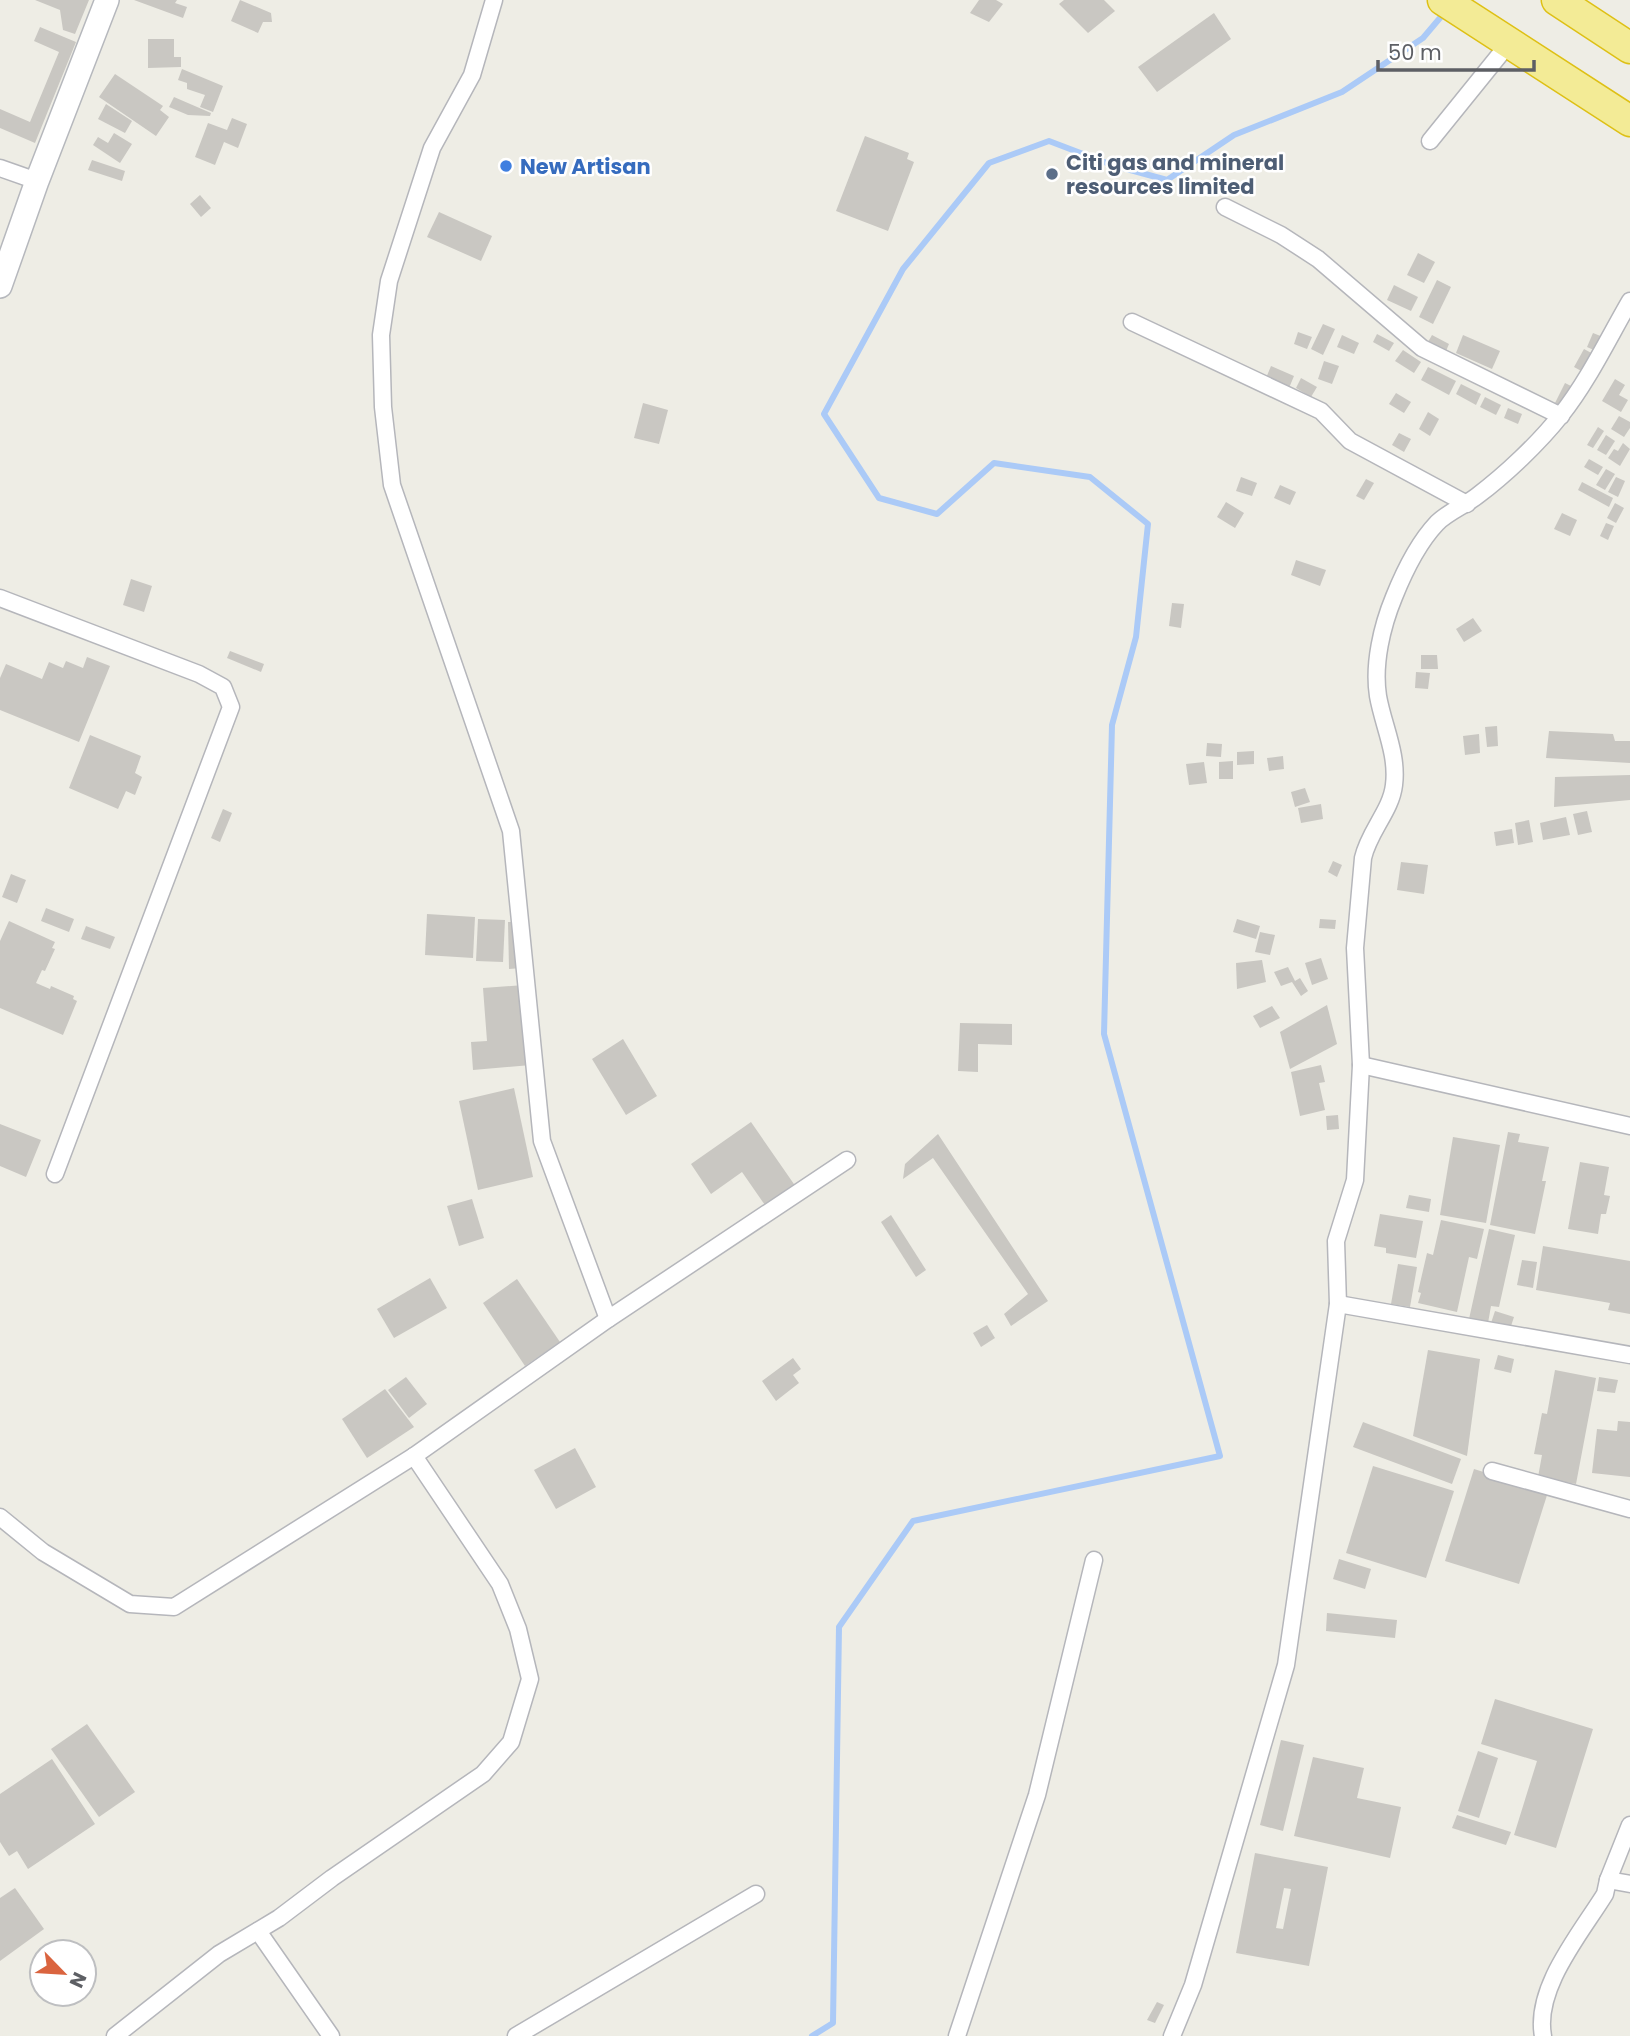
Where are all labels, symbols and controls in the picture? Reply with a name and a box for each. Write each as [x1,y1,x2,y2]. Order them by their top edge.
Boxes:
scale bar [1378,28,1534,72]
text: 50 m [1388,38,1442,67]
place label: Citi gas and mineral resources limited [1066,148,1284,201]
place label: New Artisan [520,152,651,181]
marker: New Artisan [498,158,514,174]
marker: Citi gas and mineral resources limited [1044,166,1060,182]
north arrow [28,1938,98,2008]
text: N [63,1968,93,1992]

